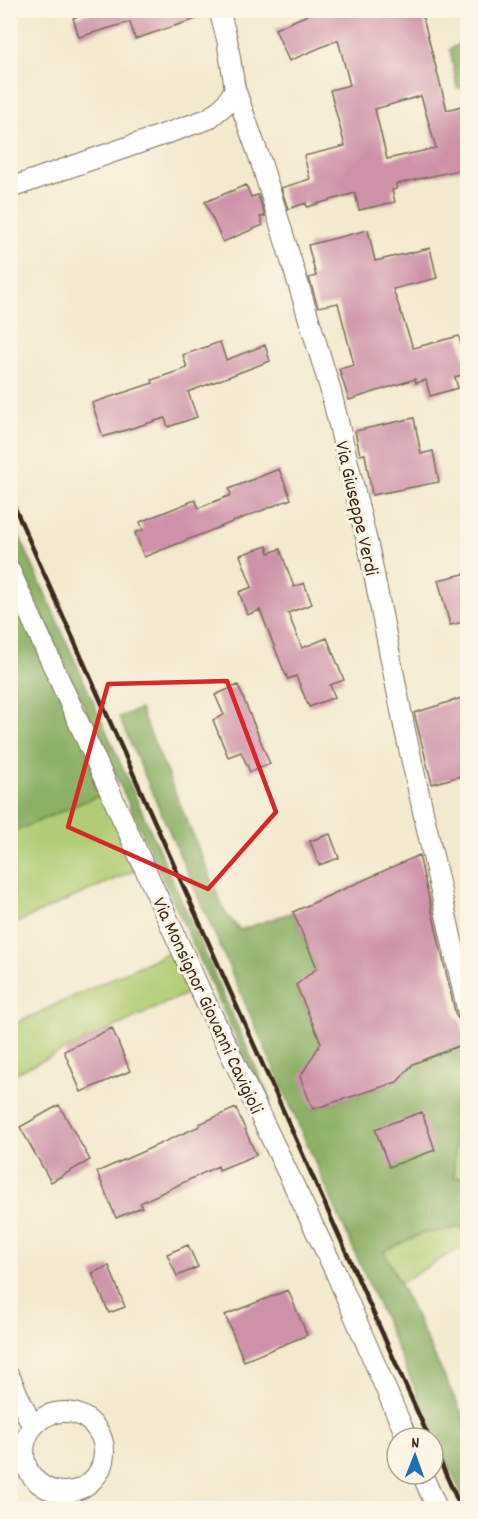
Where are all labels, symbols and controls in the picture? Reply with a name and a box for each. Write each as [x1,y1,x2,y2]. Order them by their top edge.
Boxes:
street label: Via Giuseppe Verdi [326,439,384,579]
street label: Via Monsignor Giovanni Cavigioli [144,893,269,1120]
north arrow [385,1426,445,1486]
text: N [411,1432,419,1455]

